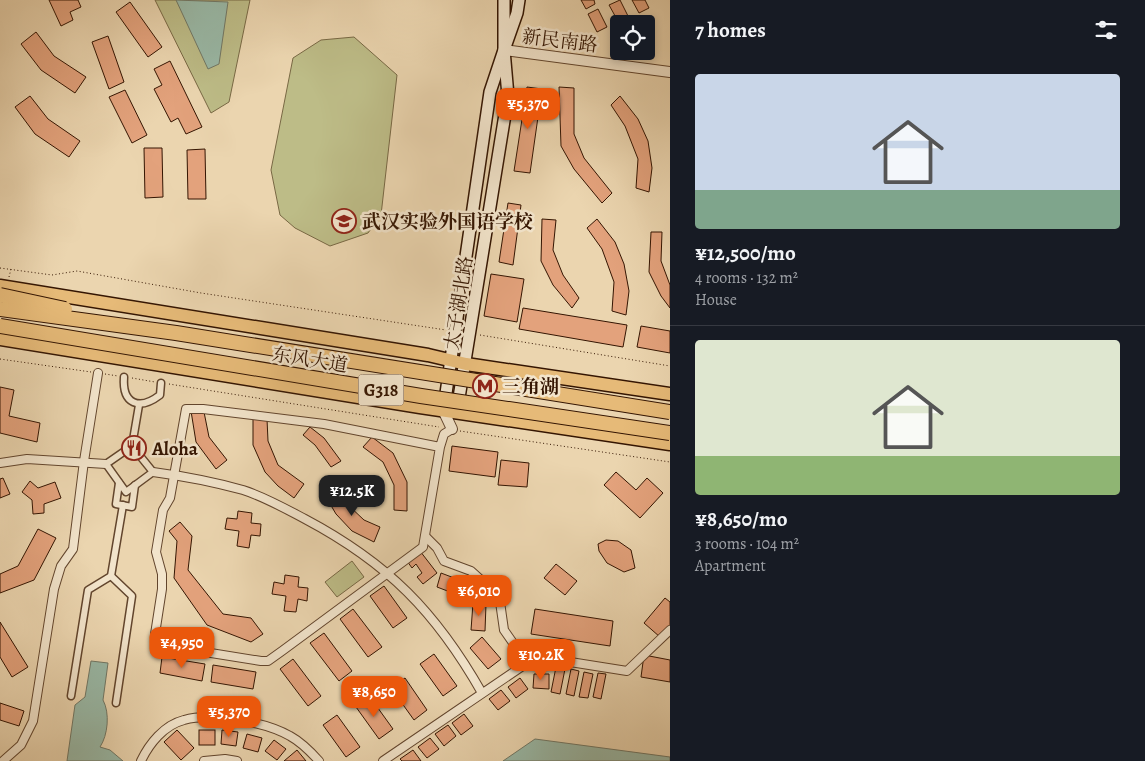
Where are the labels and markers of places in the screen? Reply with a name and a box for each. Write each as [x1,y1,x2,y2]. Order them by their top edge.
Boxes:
pin: ¥5,370 [487,88,569,130]
school or university icon: 武汉实验外国语学校 [331,208,357,234]
place label: 武汉实验外国语学校 [362,209,533,235]
metro station icon: 三角湖 [472,373,498,399]
place label: 三角湖 [502,374,559,400]
restaurant icon: Aloha [121,435,147,461]
place label: Aloha [151,436,199,462]
pin: ¥12.5K [311,474,393,517]
pin: ¥6,010 [438,574,520,617]
pin: ¥4,950 [141,626,223,669]
pin: ¥10.2K [500,638,582,681]
pin: ¥8,650 [333,676,415,718]
pin: ¥5,370 [188,696,270,738]

